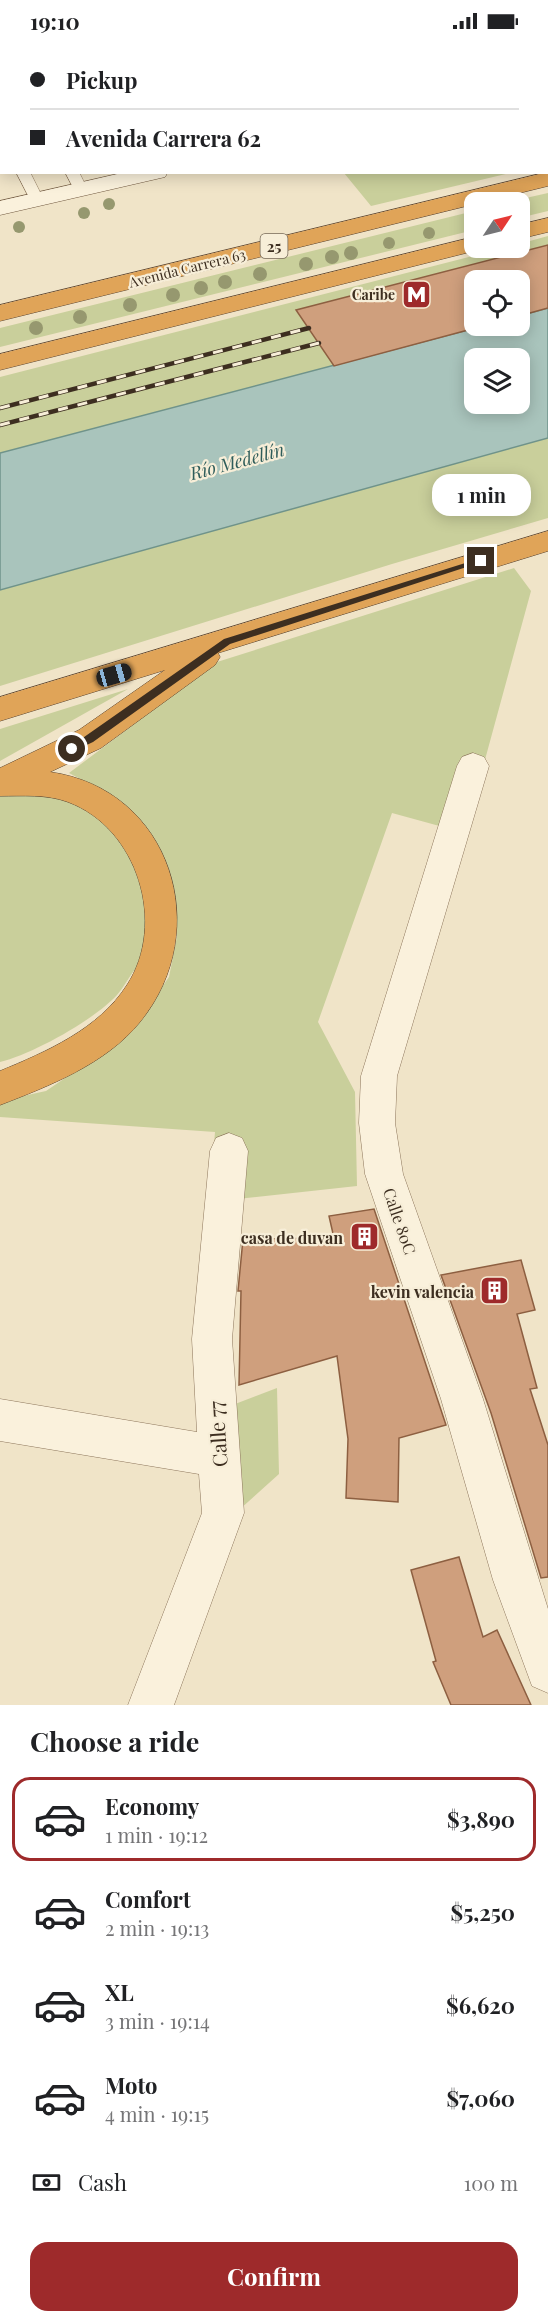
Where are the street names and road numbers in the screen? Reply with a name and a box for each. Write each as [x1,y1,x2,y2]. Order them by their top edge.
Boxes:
road number: 25 [260,234,288,258]
street label: Avenida Carrera 63 [126,244,247,292]
street label: Calle 80C [379,1185,421,1257]
street label: Calle 77 [201,1400,233,1468]

